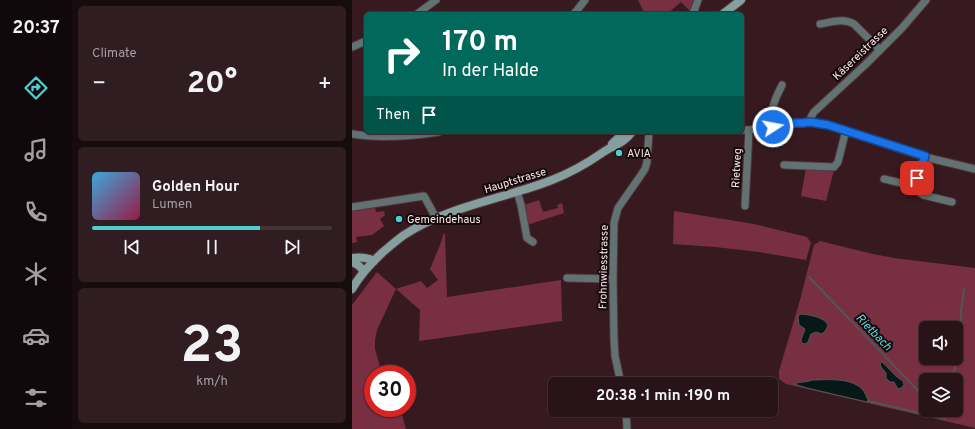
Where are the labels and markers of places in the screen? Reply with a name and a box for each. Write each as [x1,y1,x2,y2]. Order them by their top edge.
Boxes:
place label: AVIA [627,147,651,161]
marker: AVIA [614,148,624,158]
pin [900,161,934,195]
place label: Gemeindehaus [407,213,481,227]
marker: Gemeindehaus [394,214,404,224]

